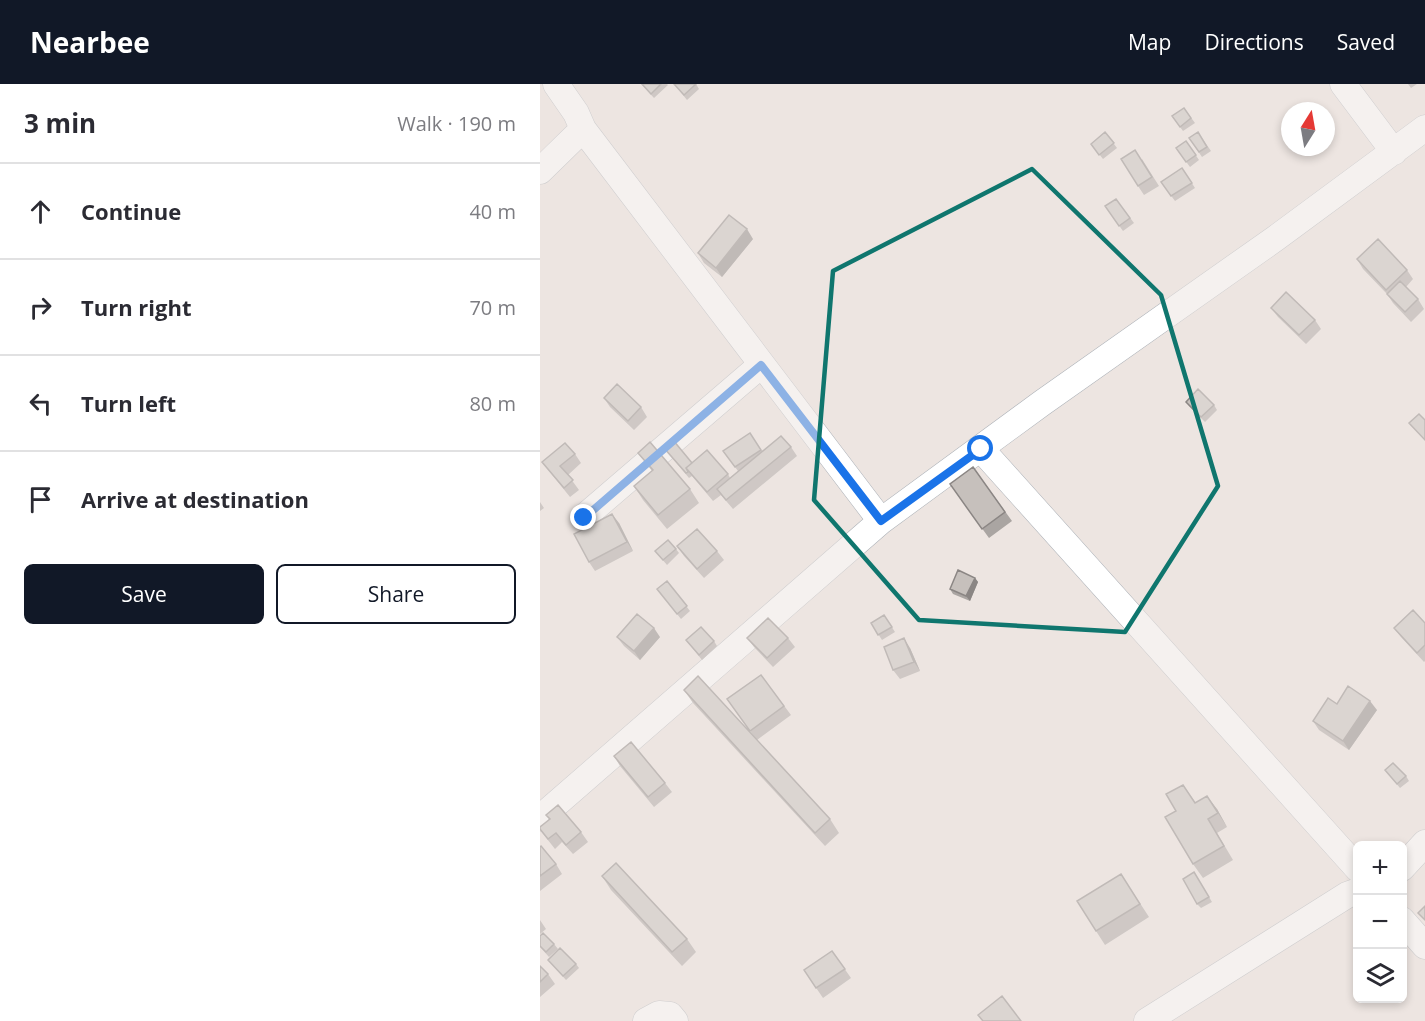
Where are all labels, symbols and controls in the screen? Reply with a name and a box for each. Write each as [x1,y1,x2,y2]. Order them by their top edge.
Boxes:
text: Nearbee [30,23,150,61]
text: Map [1128,28,1171,56]
text: Directions [1204,28,1304,56]
text: Saved [1337,28,1395,56]
north arrow [1281,102,1335,156]
text: 3 min [24,105,96,141]
text: Walk · 190 m [397,110,516,137]
icon: ahead [24,195,57,228]
text: Continue [81,196,181,226]
text: 40 m [469,198,516,225]
icon: right [24,291,57,324]
text: Turn right [81,292,192,322]
text: 70 m [469,294,516,321]
icon: left [24,387,57,420]
text: Turn left [81,388,176,418]
text: 80 m [469,390,516,417]
route start [967,435,993,461]
icon: arrive [24,483,57,516]
text: Arrive at destination [81,484,309,514]
route end [570,504,596,530]
button: Save [24,564,264,624]
button: Share [276,564,516,624]
map controls [1353,841,1407,1003]
button: + [1353,841,1407,895]
button: − [1353,895,1407,949]
button: layers [1353,949,1407,1003]

